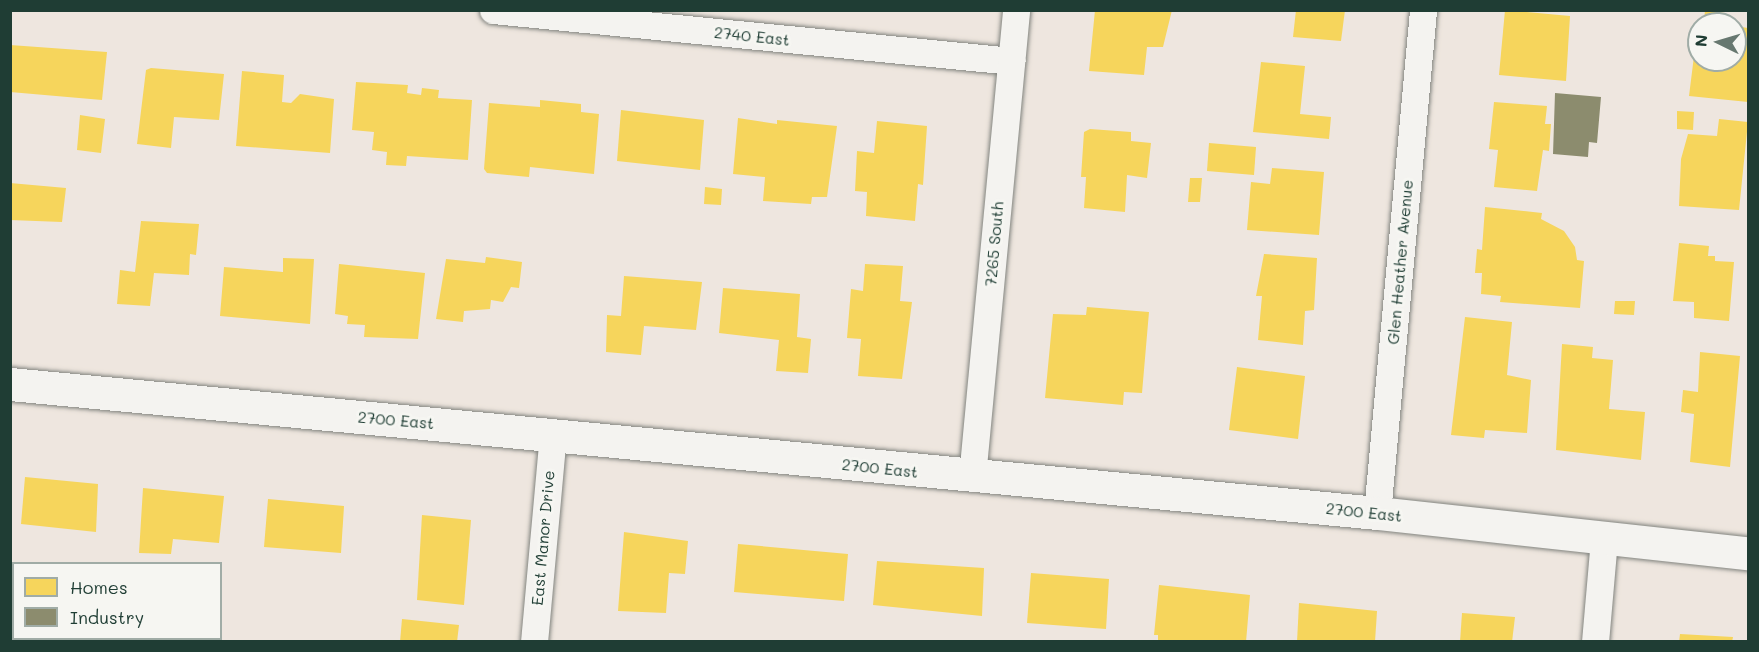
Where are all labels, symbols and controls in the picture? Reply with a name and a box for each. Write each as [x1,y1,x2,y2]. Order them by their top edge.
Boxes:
north arrow [1687,12,1747,72]
street label: 2740 East [713,22,791,50]
text: N [1690,34,1712,48]
street label: Glen Heather Avenue [1383,179,1417,345]
street label: 7265 South [981,201,1007,287]
street label: 2700 East [357,407,435,433]
street label: 2700 East [841,454,919,482]
street label: East Manor Drive [528,470,558,606]
street label: 2700 East [1325,498,1403,526]
legend [12,562,222,640]
text: Homes [70,575,128,599]
text: Industry [70,605,144,629]

